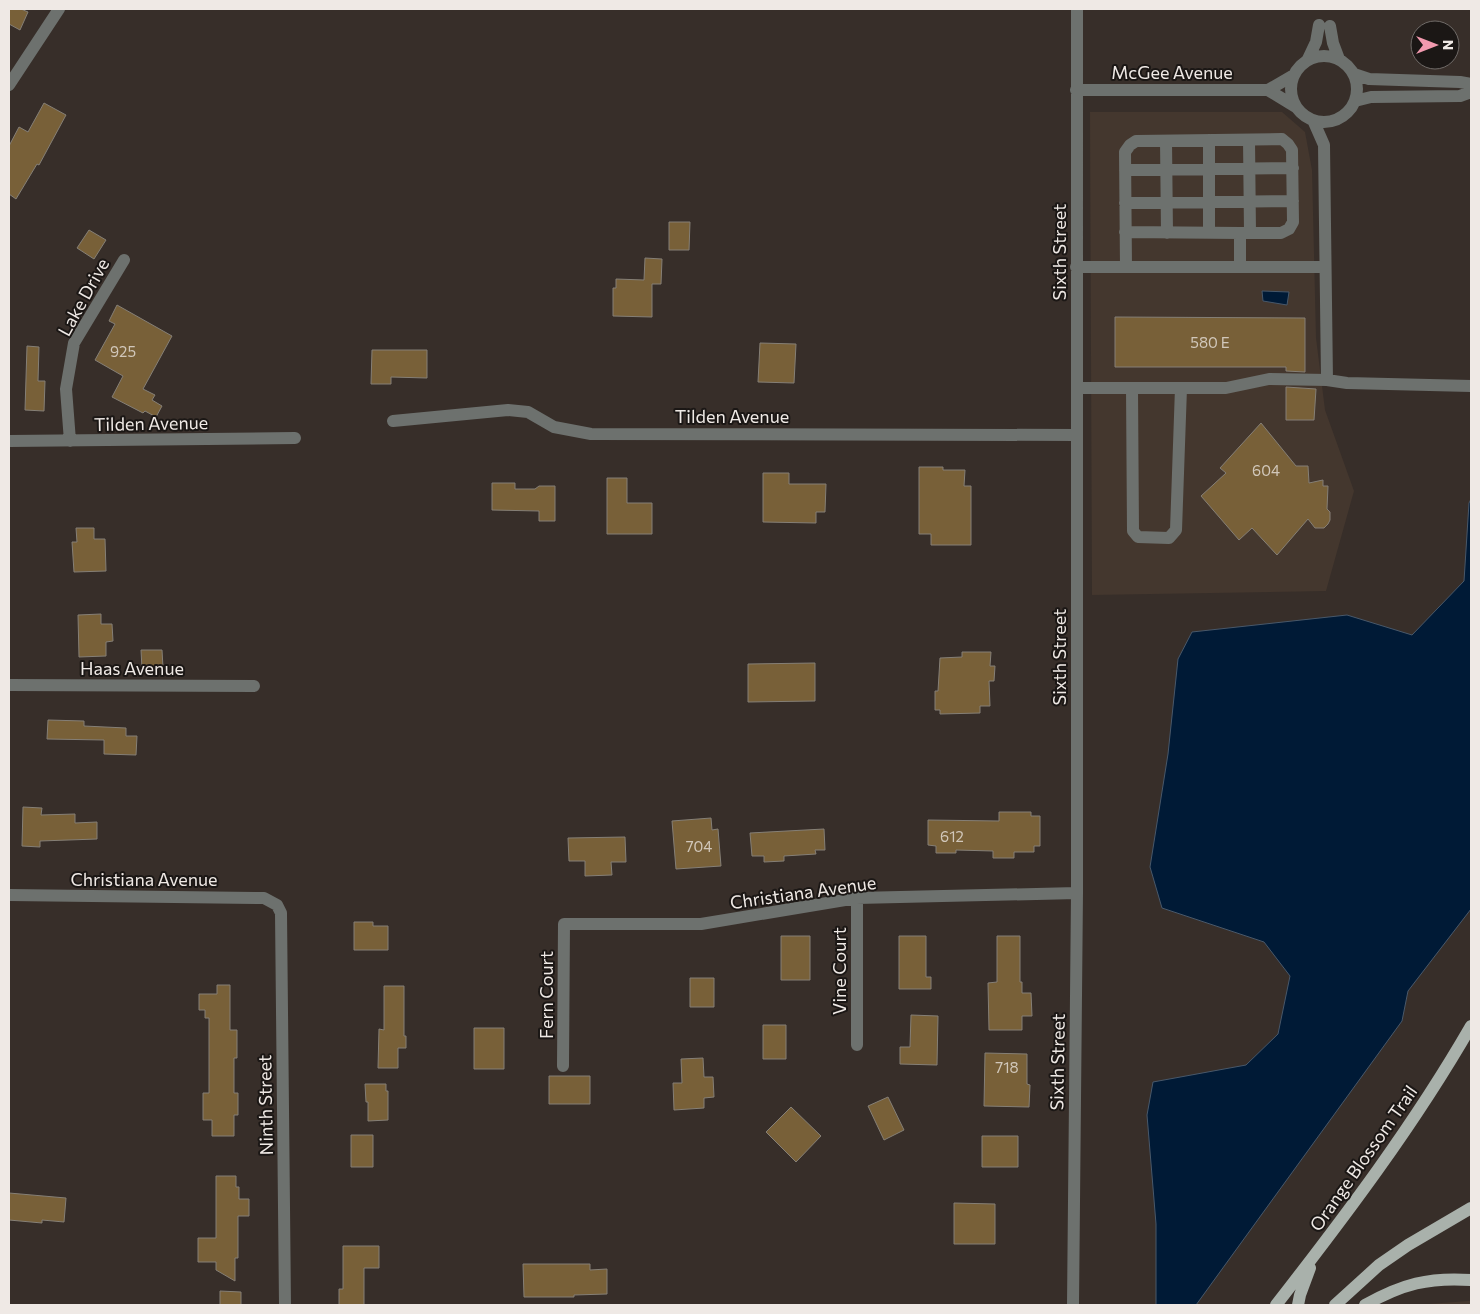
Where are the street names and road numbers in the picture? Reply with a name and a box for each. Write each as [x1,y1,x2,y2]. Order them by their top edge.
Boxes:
street label: McGee Avenue [1111,61,1233,83]
street label: Sixth Street [1048,204,1070,300]
street label: Lake Drive [53,254,113,340]
street label: Tilden Avenue [675,405,789,427]
street label: Tilden Avenue [94,411,208,435]
street label: Sixth Street [1048,609,1070,705]
street label: Haas Avenue [80,657,184,679]
street label: Christiana Avenue [70,868,218,890]
street label: Christiana Avenue [729,871,877,913]
street label: Vine Court [828,927,850,1015]
street label: Fern Court [535,951,557,1039]
street label: Sixth Street [1045,1013,1069,1111]
street label: Ninth Street [253,1055,277,1155]
street label: Orange Blossom Trail [1304,1081,1422,1235]

